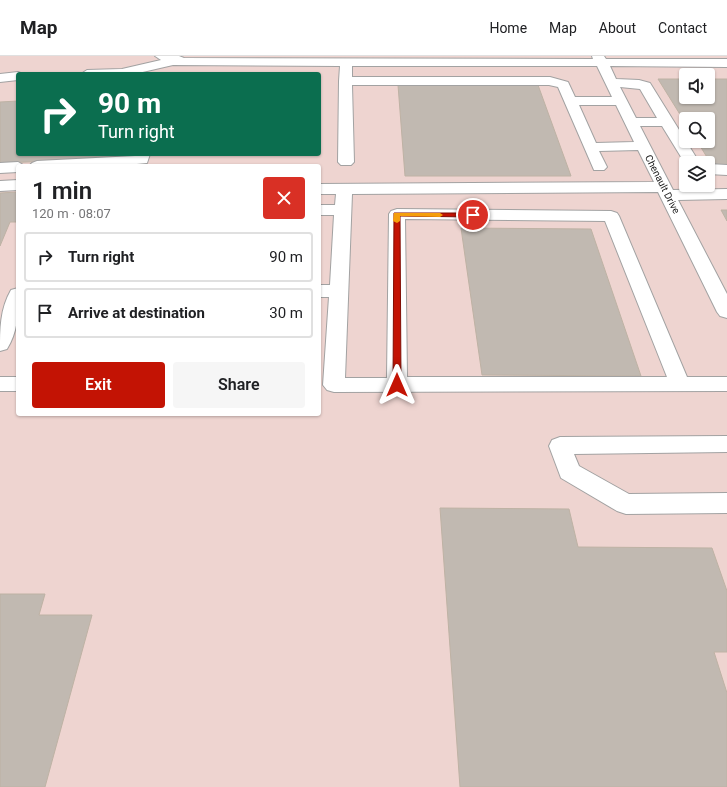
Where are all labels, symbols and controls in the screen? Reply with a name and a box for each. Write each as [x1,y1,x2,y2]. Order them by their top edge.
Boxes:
text: Map [20,16,58,39]
text: Home [489,20,527,36]
text: Map [549,20,577,36]
text: About [599,20,636,36]
text: Contact [658,20,707,36]
map controls [679,68,715,192]
button: sound [679,68,715,104]
text: 90 m [98,87,161,120]
icon: right [32,88,84,140]
button: search [679,112,715,148]
text: Turn right [98,121,175,142]
street label: Chenault Drive [643,153,682,215]
button: layers [679,156,715,192]
text: 1 min [32,177,92,205]
button: close [263,177,305,219]
pin [456,198,490,232]
icon: arrive [462,204,484,226]
text: 120 m · 08:07 [32,206,111,221]
icon: right [34,246,56,268]
text: Turn right [68,248,134,266]
text: 90 m [269,248,303,266]
icon: arrive [34,302,56,324]
text: Arrive at destination [68,304,205,322]
text: 30 m [269,304,303,322]
button: Exit [32,362,165,408]
button: Share [173,362,305,408]
position arrow [376,364,418,406]

